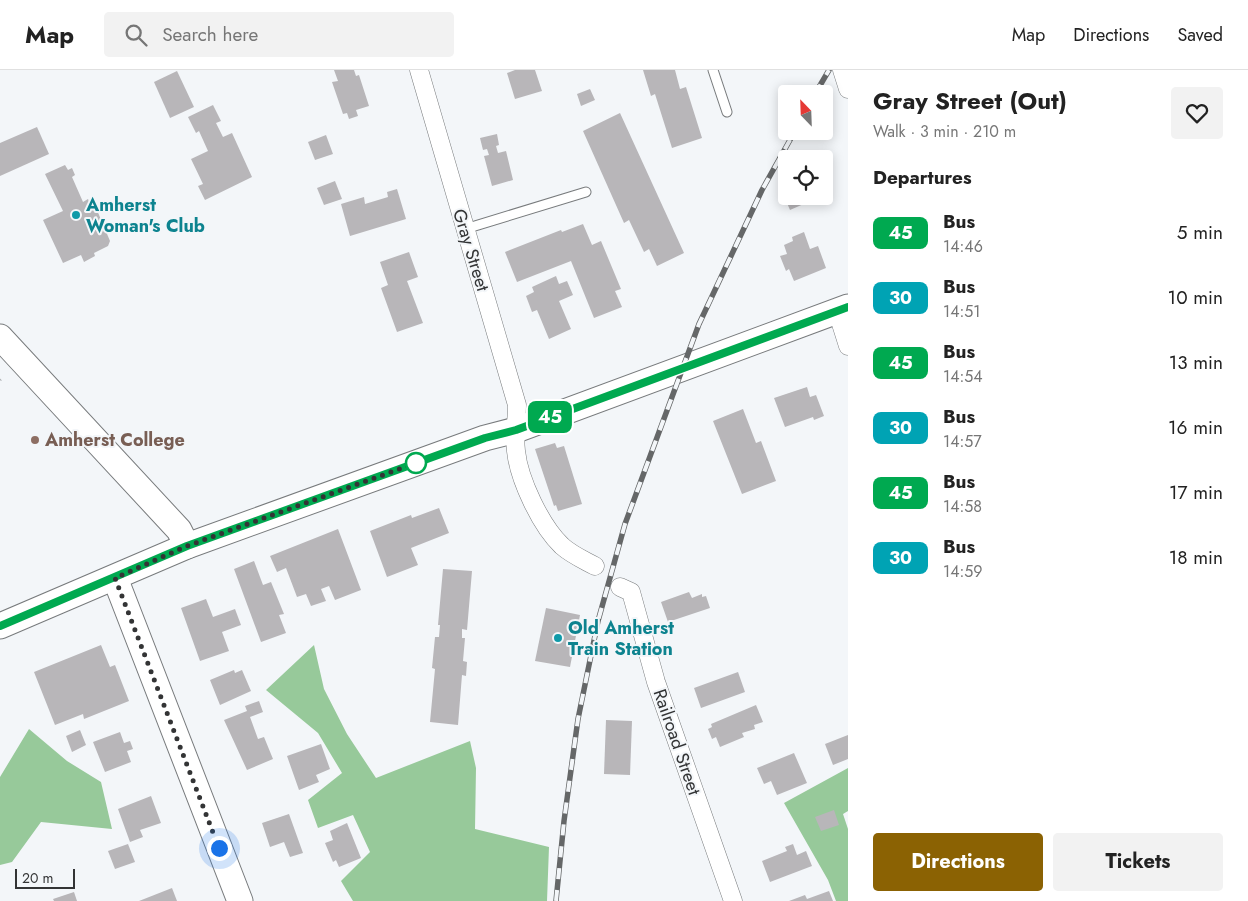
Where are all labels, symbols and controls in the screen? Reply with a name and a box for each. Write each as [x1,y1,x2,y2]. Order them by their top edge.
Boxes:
search box [104,12,454,57]
text: Map [25,17,74,52]
icon: search [122,21,150,49]
text: Search here [162,21,258,48]
text: Map [1012,22,1045,48]
text: Directions [1073,22,1149,48]
text: Saved [1177,22,1223,48]
text: Gray Street (Out) [873,83,1067,118]
north arrow [778,85,832,140]
map controls [778,85,833,205]
button: heart [1171,87,1223,139]
text: Walk · 3 min · 210 m [873,120,1016,143]
button: locate [778,150,833,205]
text: Departures [873,164,972,191]
place label: Amherst Woman's Club [85,192,205,239]
street label: Gray Street [446,206,496,295]
text: Bus [943,208,975,235]
marker: Amherst Woman's Club [70,209,82,221]
text: 5 min [1177,219,1223,246]
text: 45 [888,220,913,246]
text: 14:46 [943,235,983,258]
text: Bus [943,273,975,300]
text: 10 min [1168,284,1223,311]
text: 30 [889,285,912,311]
text: 14:51 [943,300,981,323]
text: Bus [943,338,975,365]
text: 13 min [1169,349,1223,376]
text: 45 [888,350,913,376]
text: 14:54 [943,365,983,388]
line badge: 45 [528,401,572,433]
text: Bus [943,403,975,430]
text: 45 [538,404,562,430]
text: 16 min [1168,414,1223,441]
text: 30 [889,415,912,441]
place label: Amherst College [44,427,185,453]
text: 14:57 [943,430,982,453]
marker: Amherst College [29,434,41,446]
unlabelled marker [405,452,427,474]
text: Bus [943,468,975,495]
text: 17 min [1169,479,1223,506]
text: 45 [888,480,913,506]
text: 14:58 [943,495,982,518]
text: Bus [943,533,975,560]
text: 18 min [1169,544,1223,571]
text: 30 [889,545,912,571]
text: 14:59 [943,560,983,583]
place label: Old Amherst Train Station [568,615,674,662]
marker: Old Amherst Train Station [552,632,564,644]
street label: Railroad Street [647,685,708,799]
button: Directions [873,833,1043,891]
button: Tickets [1053,833,1223,891]
your location [207,836,232,861]
scale bar [15,866,75,889]
text: 20 m [22,868,54,888]

